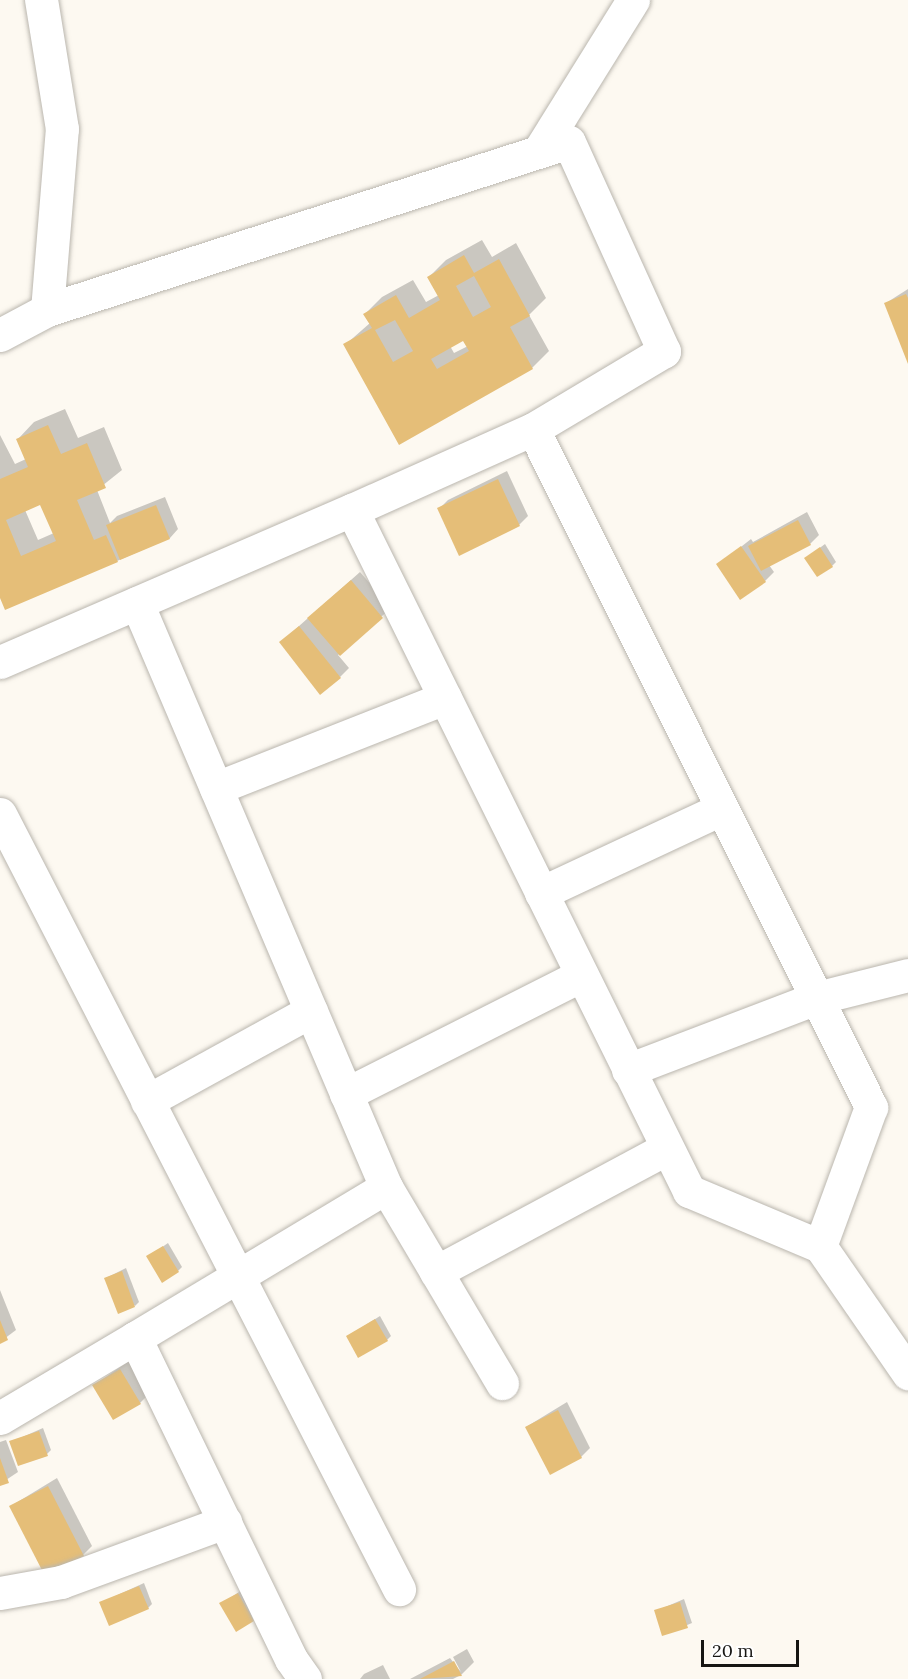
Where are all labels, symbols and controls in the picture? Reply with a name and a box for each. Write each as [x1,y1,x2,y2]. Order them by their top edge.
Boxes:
scale bar [704,1628,802,1666]
text: 20 m [712,1639,754,1662]

